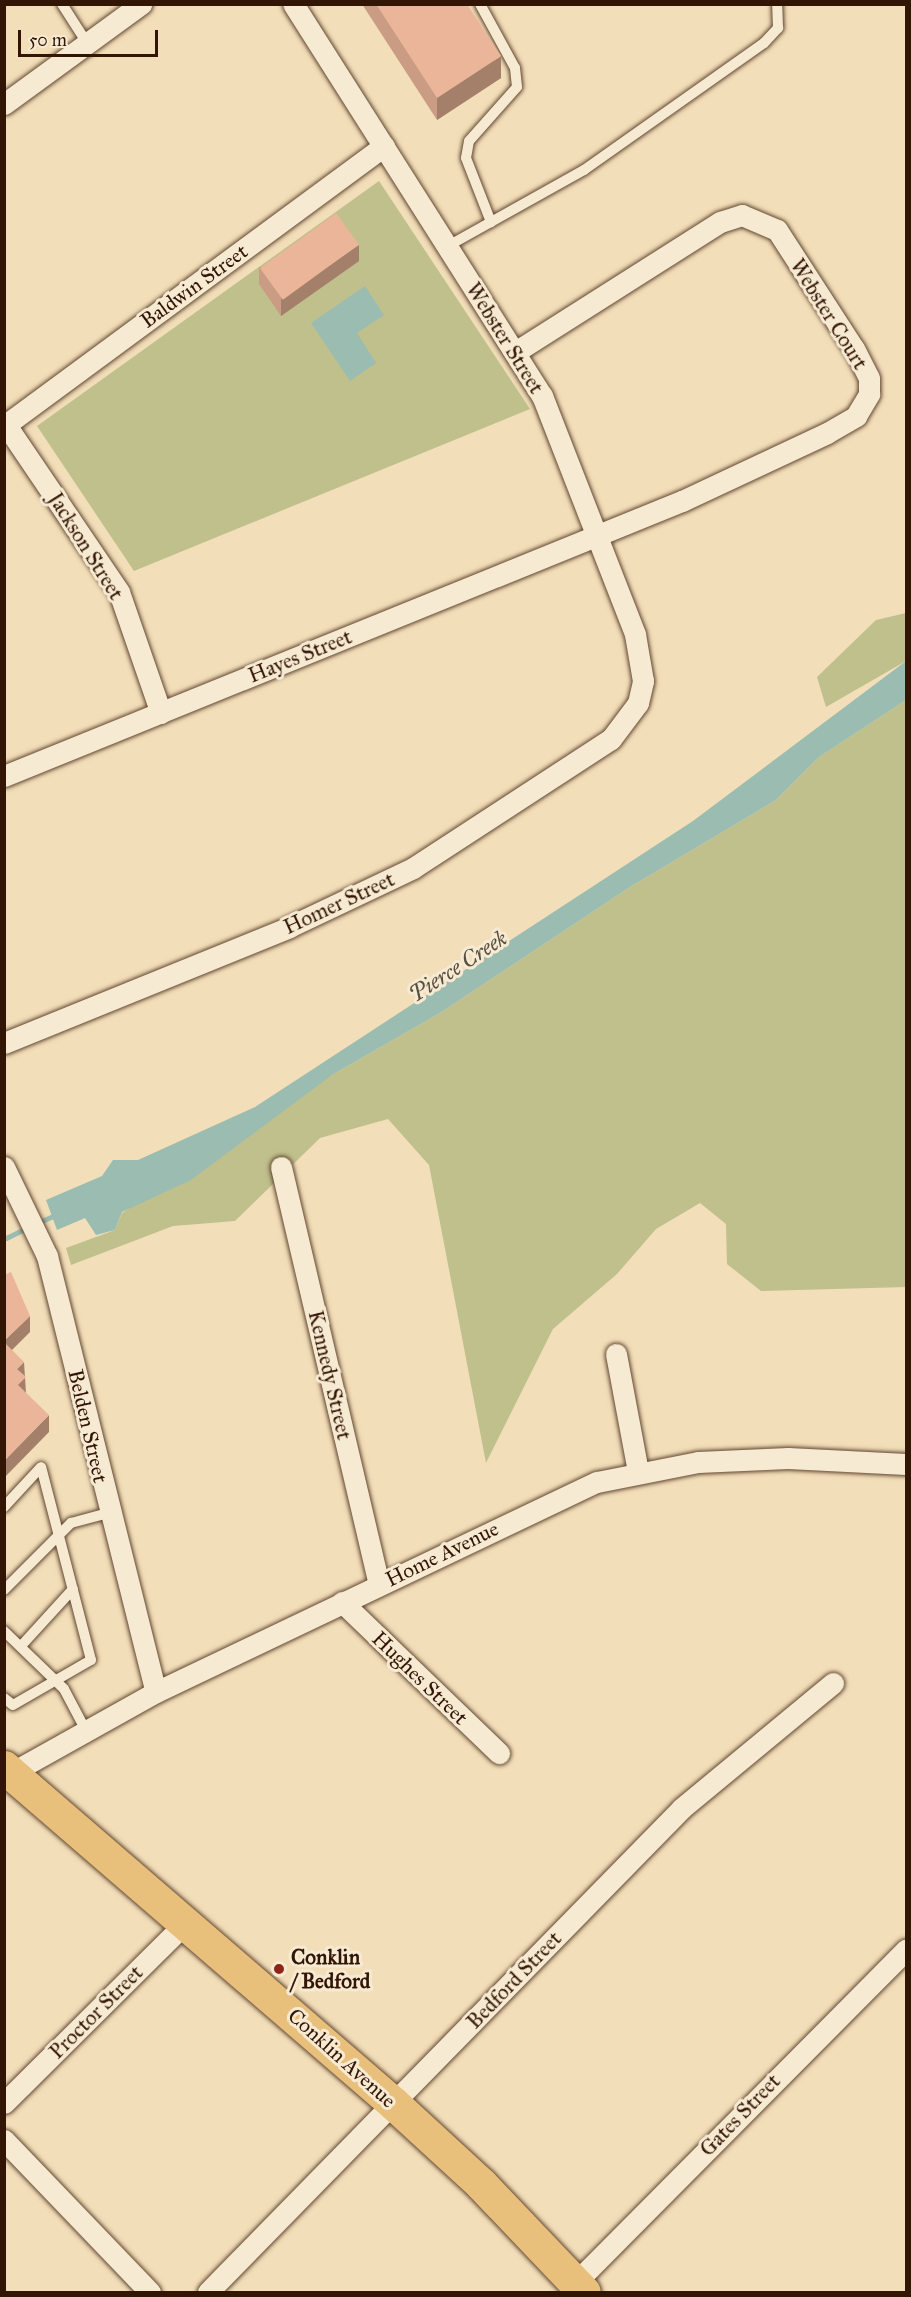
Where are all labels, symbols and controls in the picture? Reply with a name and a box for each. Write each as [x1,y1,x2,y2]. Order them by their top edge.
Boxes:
scale bar [21,18,160,56]
text: 50 m [29,29,67,51]
street label: Baldwin Street [135,239,253,333]
street label: Webster Court [785,254,873,374]
street label: Webster Street [461,278,549,398]
street label: Jackson Street [43,488,129,604]
street label: Hayes Street [245,624,355,688]
street label: Homer Street [280,866,398,940]
water label: Pierce Creek [404,925,512,1007]
street label: Kennedy Street [303,1308,357,1442]
street label: Belden Street [63,1367,113,1485]
street label: Home Avenue [381,1516,503,1592]
street label: Hughes Street [367,1626,473,1730]
street label: Bedford Street [461,1926,567,2034]
place label: Conklin / Bedford [291,1944,370,1994]
street label: Proctor Street [44,1960,148,2064]
marker: Conklin / Bedford [272,1962,286,1976]
street label: Conklin Avenue [283,2003,401,2113]
street label: Gates Street [695,2069,785,2161]

